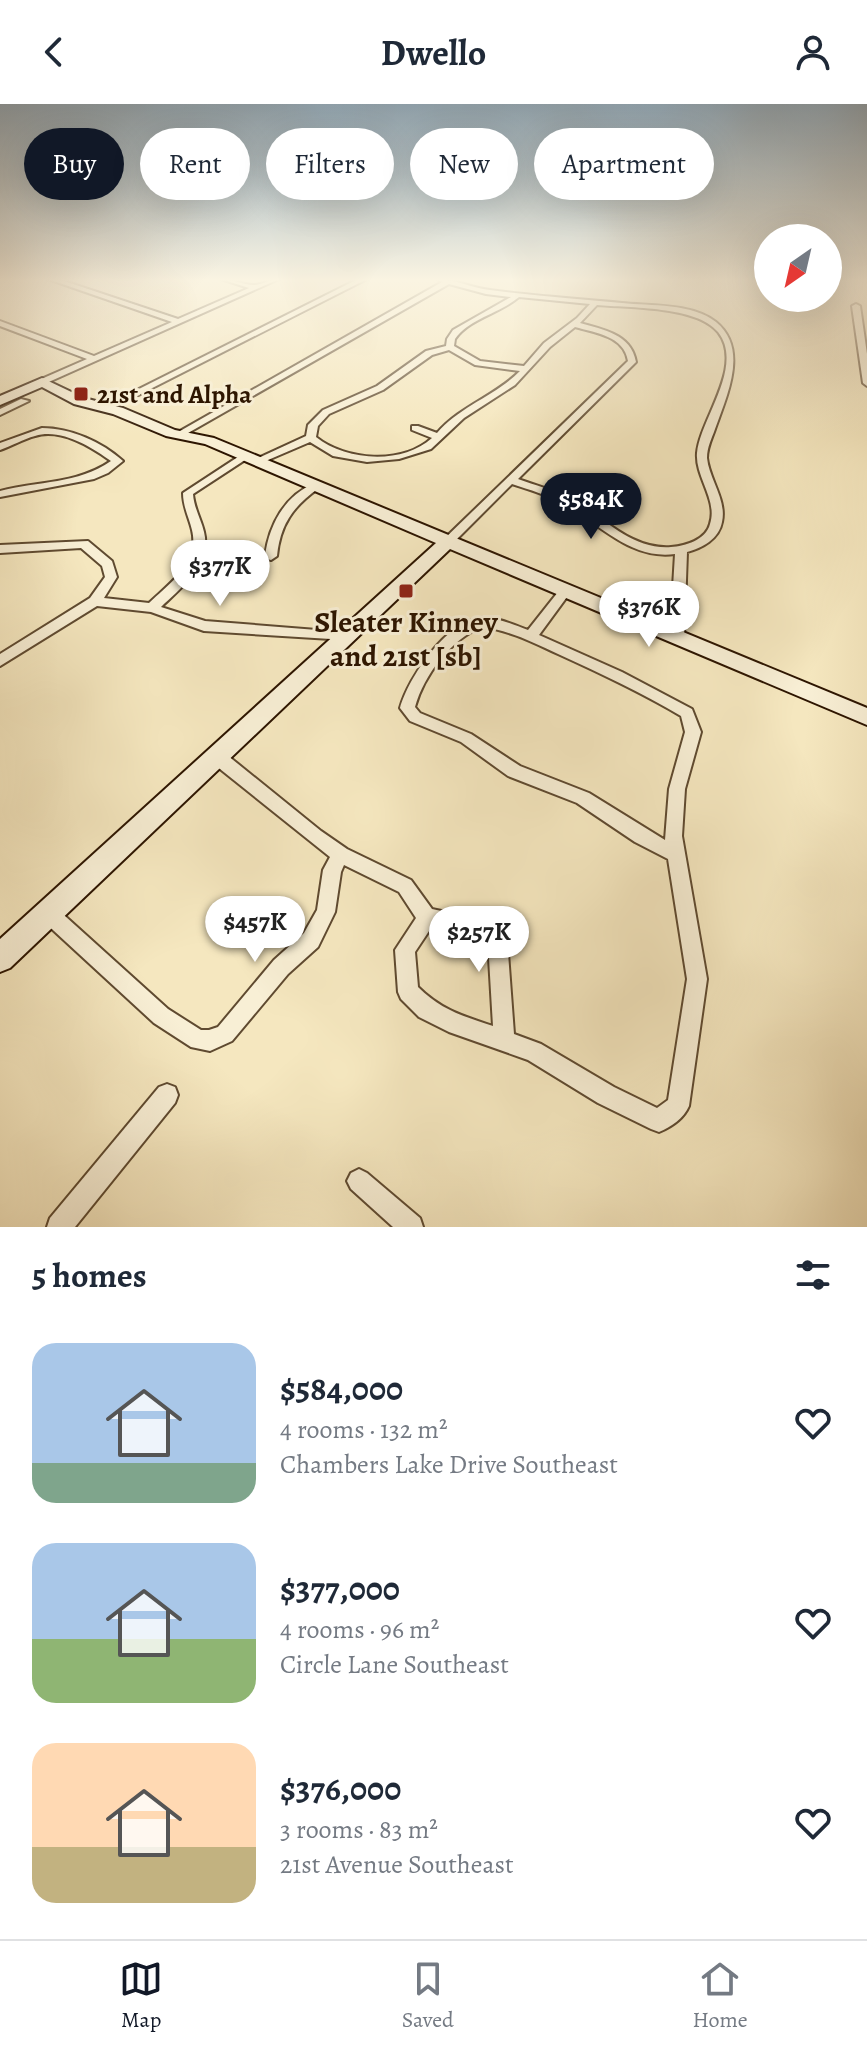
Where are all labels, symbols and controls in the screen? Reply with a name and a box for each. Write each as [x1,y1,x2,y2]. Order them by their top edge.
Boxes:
text: Dwello [381,28,486,77]
icon: back [32,30,76,74]
icon: person [791,30,835,74]
chip: Buy [24,128,124,200]
chip: Rent [140,128,250,200]
chip: Filters [266,128,394,200]
chip: New [410,128,518,200]
chip: Apartment [534,128,714,200]
north arrow [754,224,842,312]
map controls [754,224,842,312]
place label: 21st and Alpha [97,377,252,412]
marker: 21st and Alpha [72,385,90,403]
pin: $584K [535,473,647,541]
text: $584K [558,481,624,516]
pin: $377K [164,540,276,608]
text: $377K [189,548,251,583]
pin: $376K [593,581,705,649]
marker: Sleater Kinney and 21st [sb] [397,582,415,600]
text: $376K [617,589,681,624]
place label: Sleater Kinney and 21st [sb] [314,602,499,676]
pin: $457K [199,896,311,964]
text: $457K [223,904,287,939]
pin: $257K [423,906,535,974]
text: $257K [447,914,511,949]
text: 5 homes [32,1252,147,1299]
icon: filters [791,1253,835,1297]
text: $584,000 [280,1365,403,1412]
icon: home [96,1375,192,1471]
icon: heart [791,1401,835,1445]
text: 4 rooms · 132 m² [280,1412,447,1447]
text: Chambers Lake Drive Southeast [280,1447,618,1482]
text: $377,000 [280,1565,400,1612]
icon: home [96,1575,192,1671]
icon: heart [791,1601,835,1645]
text: 4 rooms · 96 m² [280,1612,439,1647]
text: Circle Lane Southeast [280,1647,509,1682]
text: $376,000 [280,1765,401,1812]
icon: home [96,1775,192,1871]
icon: heart [791,1801,835,1845]
text: 3 rooms · 83 m² [280,1812,438,1847]
text: 21st Avenue Southeast [280,1847,514,1882]
tab: Map [119,1957,163,2035]
tab: Saved [402,1957,454,2035]
tab: Home [692,1957,748,2035]

